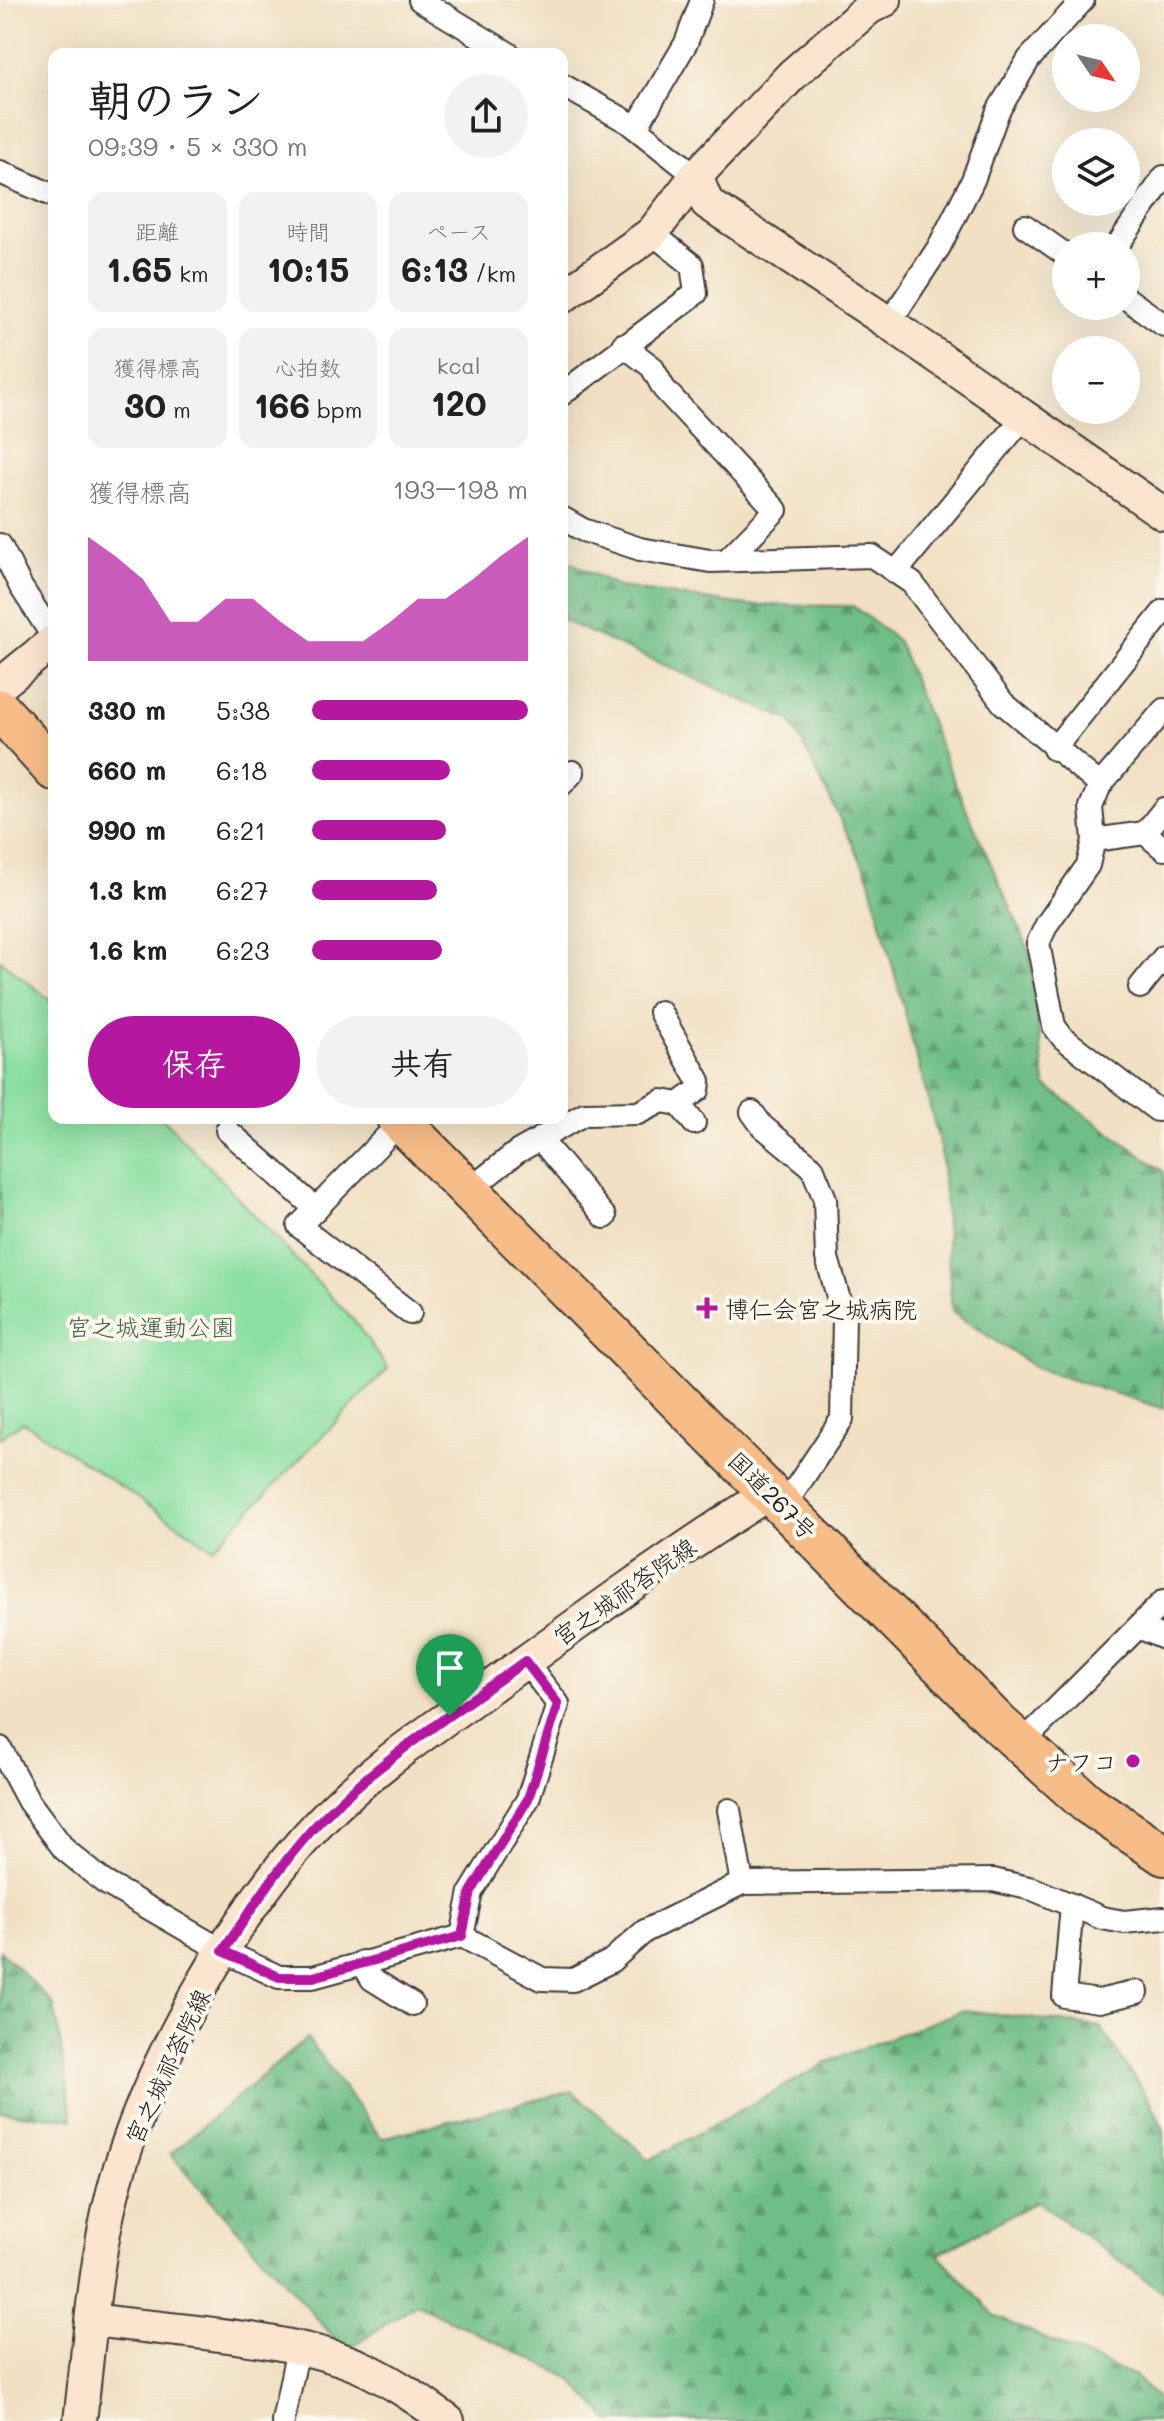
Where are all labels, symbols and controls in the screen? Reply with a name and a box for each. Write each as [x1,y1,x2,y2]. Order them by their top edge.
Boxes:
north arrow [1052,24,1140,112]
map controls [1052,24,1140,424]
text: 朝のラン [88,70,264,127]
button: share [444,74,528,158]
button: layers [1052,128,1140,216]
text: 09:39 · 5 × 330 m [88,129,307,163]
text: 距離 [135,217,179,246]
text: 時間 [286,217,330,246]
text: ペース [426,217,491,246]
button: + [1052,232,1140,320]
text: 1.65 [106,246,172,291]
text: 10:15 [267,246,349,291]
text: 6:13 [401,246,468,291]
text: km [172,259,208,288]
text: /km [468,259,516,288]
button: − [1052,336,1140,424]
text: kcal [437,351,481,380]
text: 獲得標高 [113,353,201,382]
text: 心拍数 [275,353,341,382]
text: 120 [431,380,487,425]
text: 30 [124,382,166,427]
text: 166 [254,382,310,427]
text: m [166,395,191,424]
text: bpm [310,395,362,424]
text: 193–198 m [393,472,528,506]
text: 獲得標高 [88,475,192,509]
text: 330 m [88,693,166,727]
text: 5:38 [216,693,270,727]
text: 660 m [88,753,166,787]
text: 6:18 [216,753,267,787]
text: 990 m [88,813,166,847]
text: 6:21 [216,813,266,847]
text: 1.3 km [88,873,167,907]
text: 6:27 [216,873,269,907]
text: 1.6 km [88,933,167,967]
text: 6:23 [216,933,269,967]
button: 保存 [88,1016,300,1108]
button: 共有 [316,1016,528,1108]
place label: 博仁会宮之城病院 [725,1293,917,1324]
marker: 博仁会宮之城病院 [696,1297,718,1319]
park label: 宮之城運動公園 [67,1311,235,1342]
street label: 国道267号 [722,1444,824,1546]
street label: 宮之城祁答院線 [546,1530,702,1652]
pin [416,1634,484,1716]
icon: arrive [428,1646,472,1690]
place label: ナフコ [1045,1746,1117,1777]
marker: ナフコ [1124,1752,1142,1770]
street label: 宮之城祁答院線 [117,1983,217,2149]

